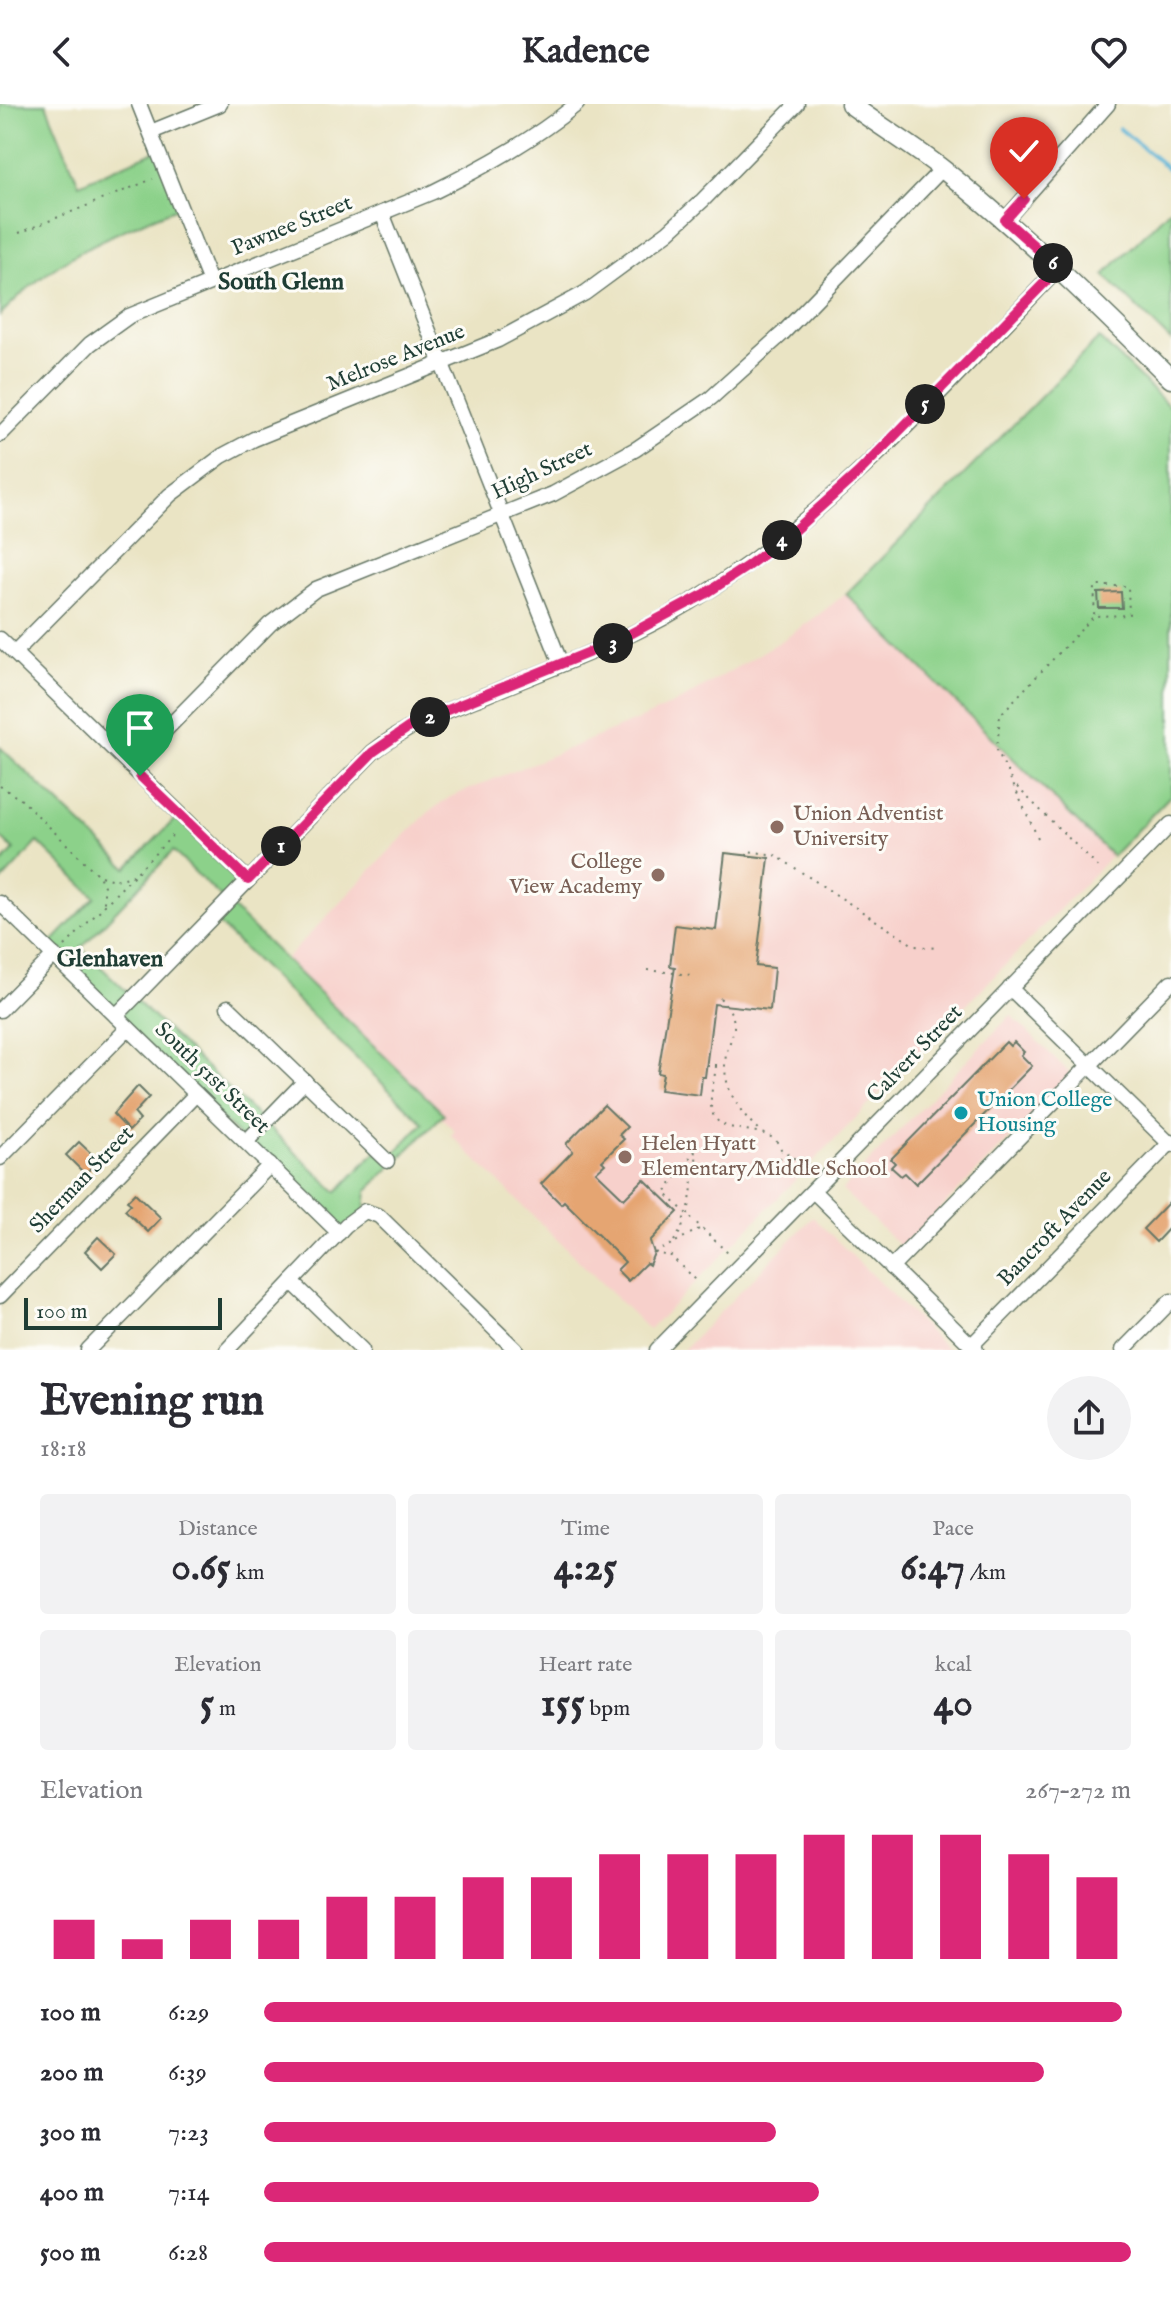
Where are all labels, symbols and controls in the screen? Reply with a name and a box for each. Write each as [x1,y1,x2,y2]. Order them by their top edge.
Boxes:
text: Kadence [521,29,650,75]
icon: back [40,30,84,74]
icon: heart [1087,30,1131,74]
pin [990,117,1058,199]
icon: check [1002,129,1046,173]
street label: Pawnee Street [228,189,357,263]
pin: 6 [1033,243,1073,283]
text: 6 [1048,249,1058,277]
district label: South Glenn [218,267,344,298]
street label: Melrose Avenue [323,318,469,398]
pin: 5 [905,384,945,424]
text: 5 [921,390,929,418]
street label: High Street [487,435,597,506]
pin: 4 [762,520,802,560]
text: 4 [777,526,787,554]
pin: 3 [593,623,633,663]
text: 3 [609,629,617,657]
pin [106,694,174,776]
pin: 2 [410,697,450,737]
text: 2 [425,703,435,731]
icon: arrive [118,706,162,750]
place label: Union Adventist University [793,800,944,853]
marker: Union Adventist University [768,818,786,836]
pin: 1 [261,826,301,866]
text: 1 [277,832,285,860]
place label: College View Academy [508,848,642,901]
marker: College View Academy [649,866,667,884]
district label: Glenhaven [57,944,163,975]
street label: Calvert Street [861,999,969,1109]
street label: South 51st Street [149,1016,276,1140]
place label: Union College Housing [977,1086,1112,1139]
marker: Union College Housing [952,1104,970,1122]
street label: Sherman Street [24,1120,141,1240]
place label: Helen Hyatt Elementary/Middle School [641,1130,887,1183]
marker: Helen Hyatt Elementary/Middle School [616,1148,634,1166]
street label: Bancroft Avenue [992,1163,1118,1293]
scale bar [24,1294,222,1330]
text: 100 m [36,1298,88,1326]
text: Evening run [40,1374,264,1430]
button: share [1047,1376,1131,1460]
text: 18:18 [40,1432,87,1465]
text: Distance [178,1515,258,1543]
text: Time [561,1515,610,1543]
text: Pace [932,1515,974,1543]
text: 0.65 [171,1543,231,1594]
text: 4:25 [554,1543,617,1594]
text: 6:47 [900,1543,965,1594]
text: km [231,1559,264,1587]
text: /km [965,1559,1006,1587]
text: Elevation [174,1651,261,1679]
text: Heart rate [539,1651,632,1679]
text: kcal [935,1651,971,1679]
text: 5 [200,1679,214,1730]
text: 155 [541,1679,585,1730]
text: 40 [934,1679,973,1730]
text: m [214,1695,236,1723]
text: bpm [585,1695,630,1723]
text: Elevation [40,1774,143,1807]
text: 267–272 m [1025,1774,1131,1807]
text: 100 m [40,1996,101,2029]
text: 6:29 [168,1996,209,2029]
text: 200 m [40,2056,104,2089]
text: 6:39 [168,2056,207,2089]
text: 300 m [40,2116,101,2149]
text: 7:23 [168,2116,209,2149]
text: 400 m [40,2176,104,2209]
text: 7:14 [168,2176,209,2209]
text: 500 m [40,2236,101,2269]
text: 6:28 [168,2236,208,2269]

